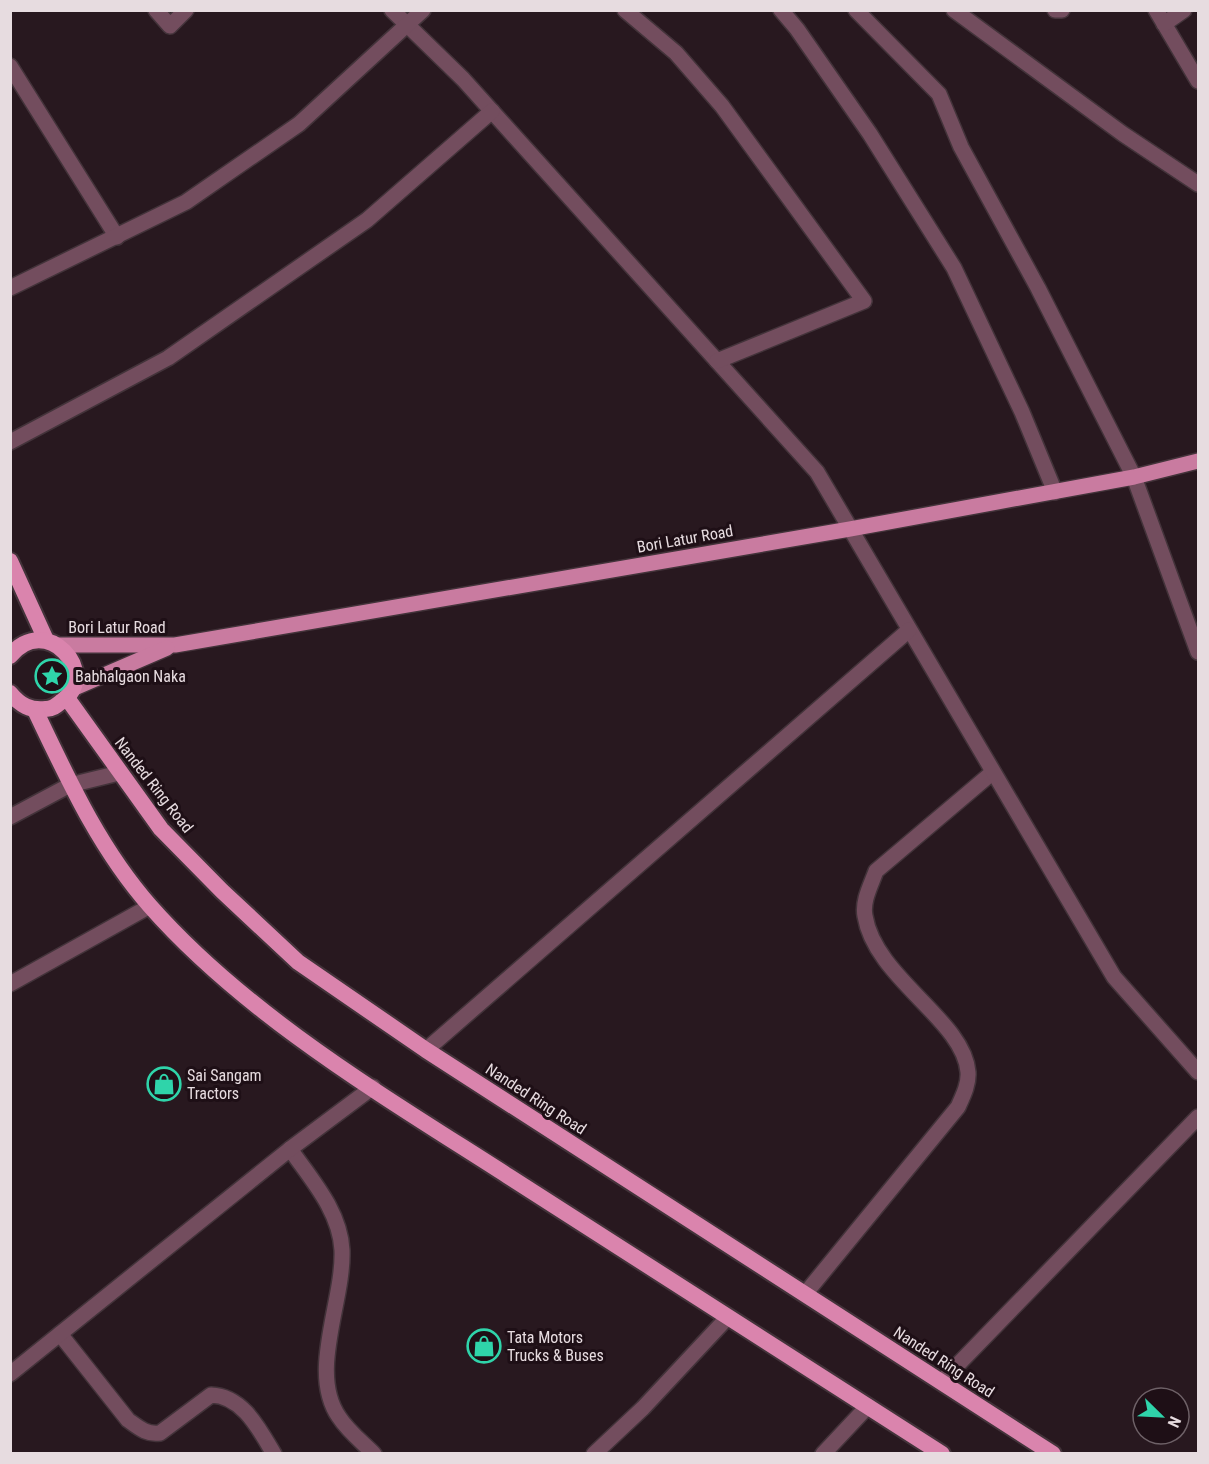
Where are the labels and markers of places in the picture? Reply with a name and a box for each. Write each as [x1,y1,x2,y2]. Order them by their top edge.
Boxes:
place icon: Babhalgaon Naka [34,658,70,694]
place label: Babhalgaon Naka [75,667,186,686]
shop icon: Sai Sangam Tractors [146,1066,182,1102]
place label: Sai Sangam Tractors [187,1066,262,1103]
shop icon: Tata Motors Trucks & Buses [466,1328,502,1364]
place label: Tata Motors Trucks & Buses [507,1328,604,1365]

